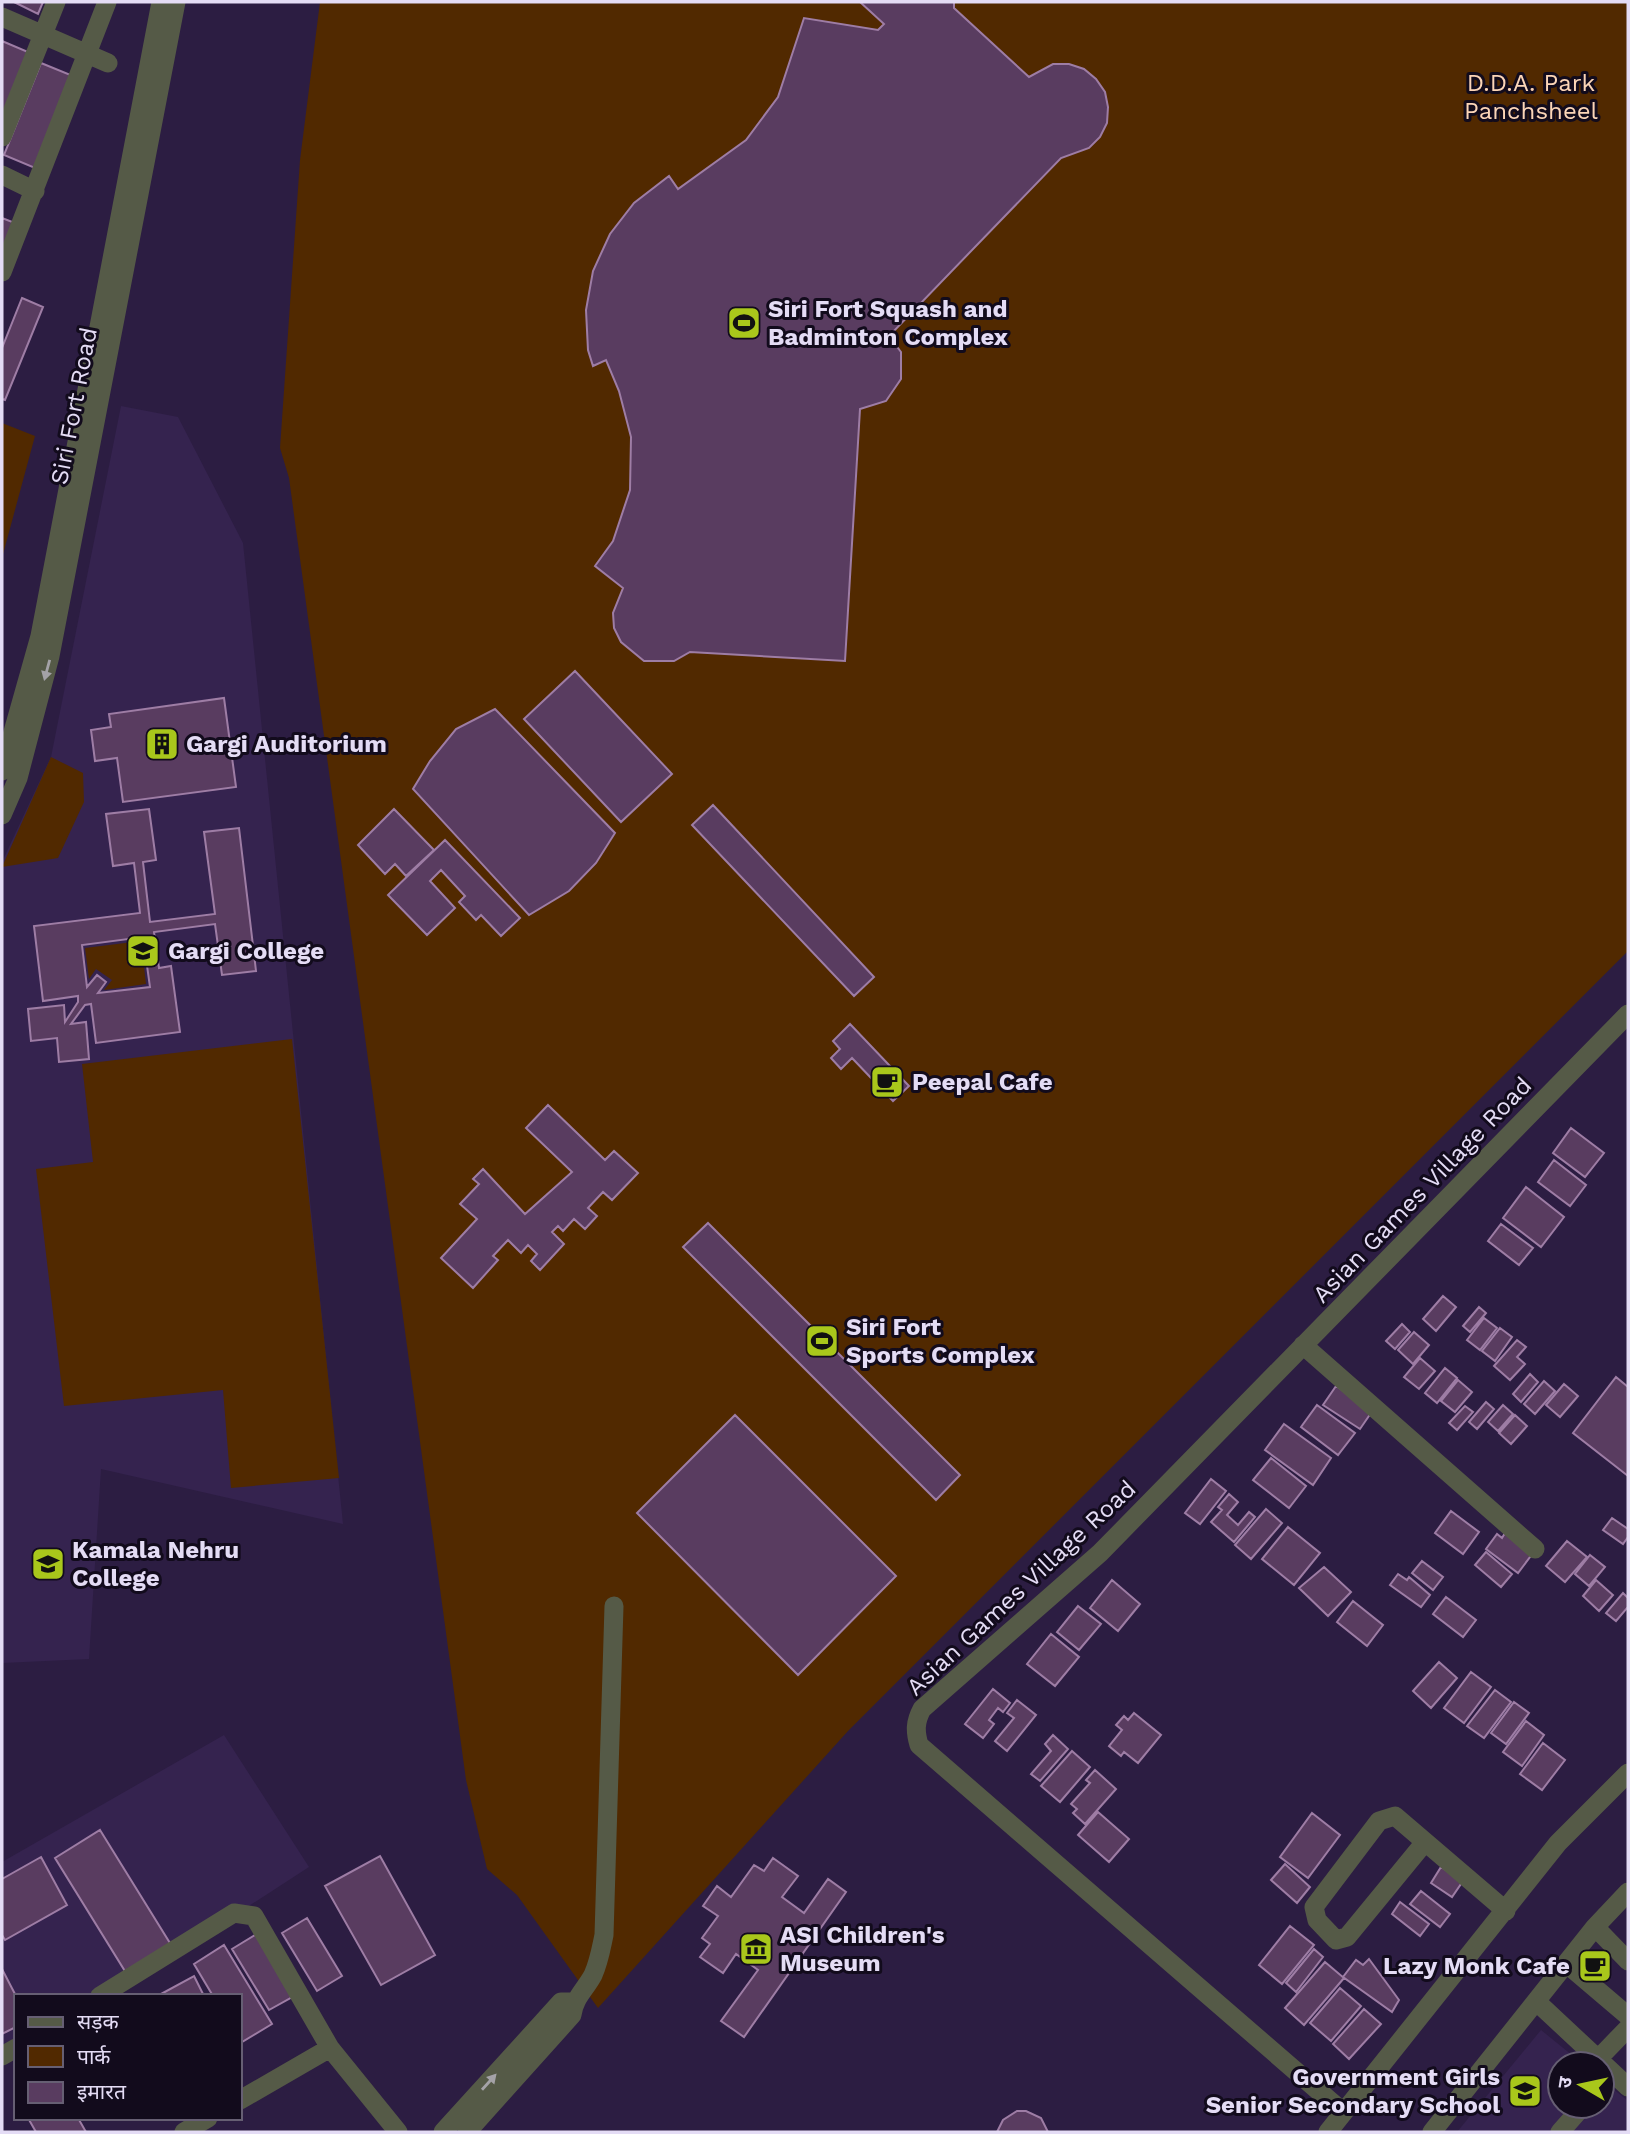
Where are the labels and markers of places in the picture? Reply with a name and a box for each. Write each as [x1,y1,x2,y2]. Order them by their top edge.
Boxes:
place label: Siri Fort Squash and Badminton Complex [768,295,1008,351]
sports icon: Siri Fort Squash and Badminton Complex [725,304,763,342]
building icon: Gargi Auditorium [143,725,181,763]
place label: Gargi Auditorium [186,730,387,758]
school or university icon: Gargi College [124,932,162,970]
place label: Gargi College [168,937,324,965]
cafe icon: Peepal Cafe [868,1063,906,1101]
place label: Peepal Cafe [912,1068,1053,1096]
place label: Siri Fort Sports Complex [846,1313,1035,1369]
sports icon: Siri Fort Sports Complex [803,1322,841,1360]
place label: Kamala Nehru College [72,1536,239,1592]
school or university icon: Kamala Nehru College [29,1545,67,1583]
place label: ASI Children's Museum [780,1921,945,1977]
museum icon: ASI Children's Museum [737,1930,775,1968]
cafe icon: Lazy Monk Cafe [1576,1947,1614,1985]
place label: Lazy Monk Cafe [1383,1952,1570,1980]
place label: Government Girls Senior Secondary School [1206,2063,1500,2119]
school or university icon: Government Girls Senior Secondary School [1506,2072,1544,2110]

